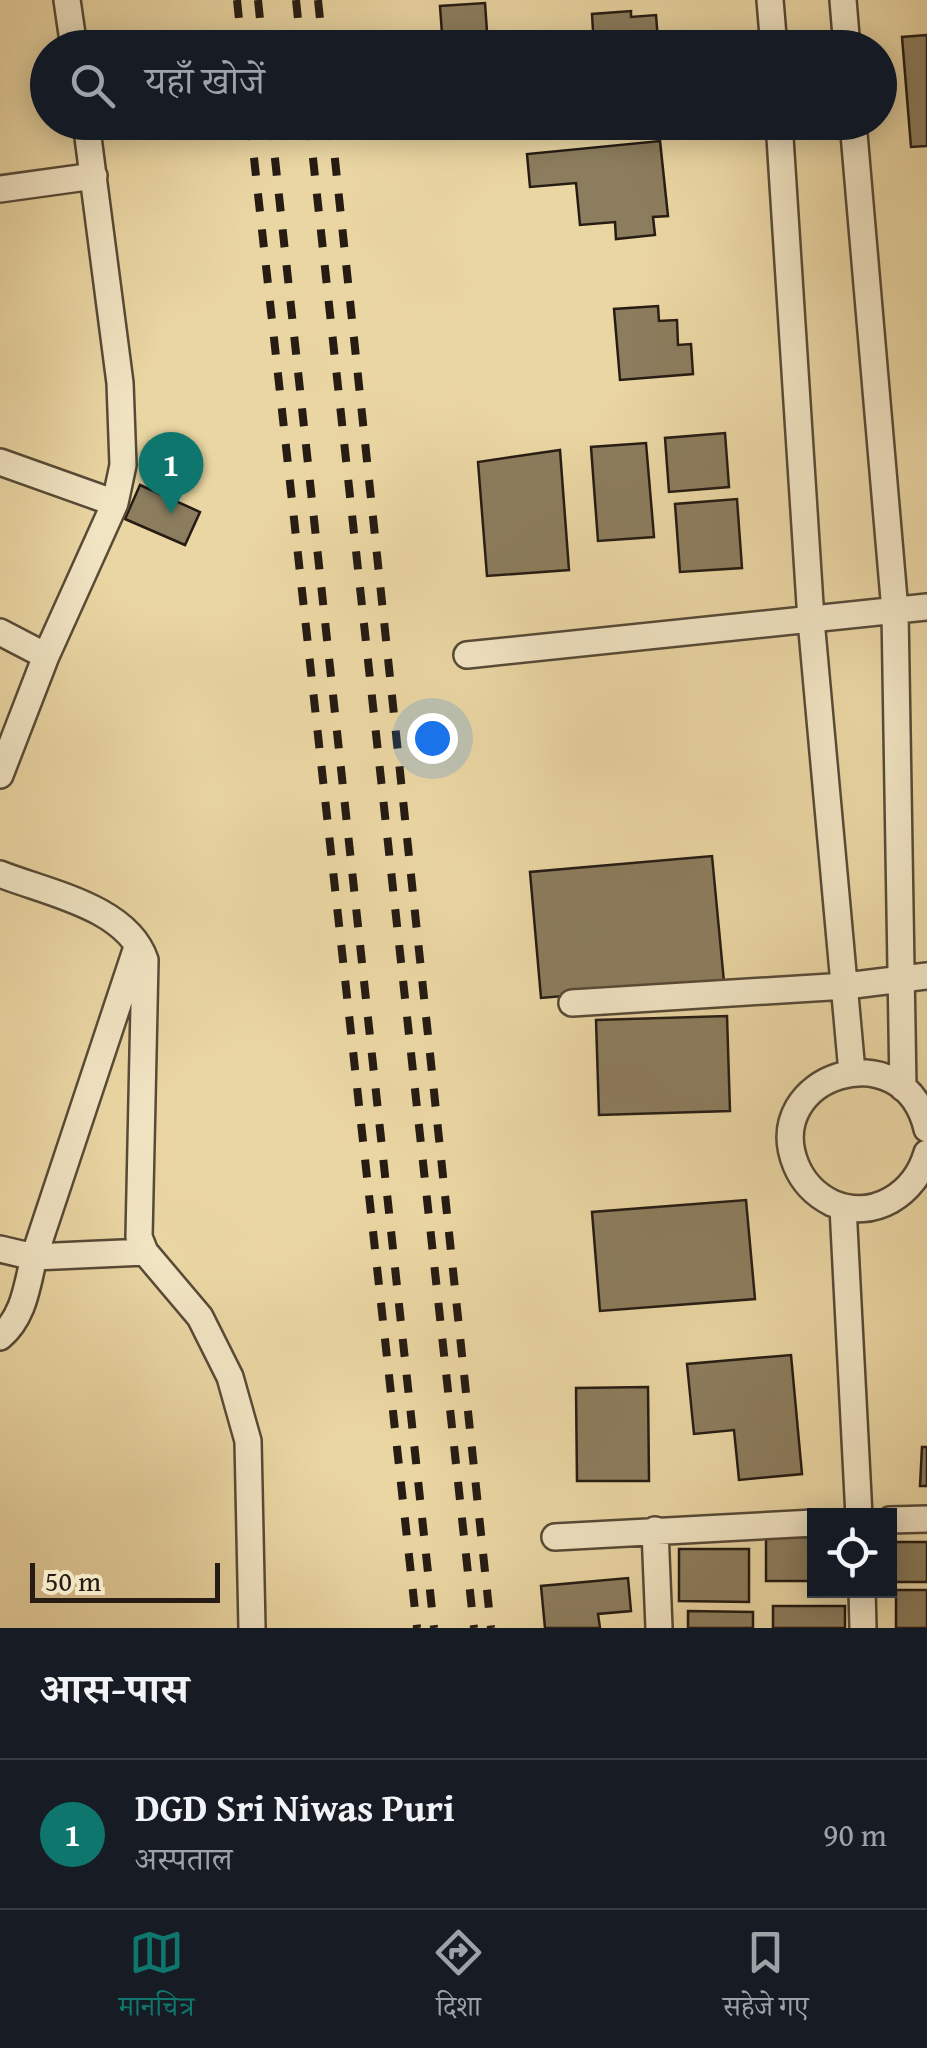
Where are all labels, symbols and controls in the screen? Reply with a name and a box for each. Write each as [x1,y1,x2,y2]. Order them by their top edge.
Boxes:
search box [30,30,897,140]
text: यहाँ खोजें [145,52,265,108]
icon: search [65,58,120,113]
pin: 1 [138,432,204,514]
your location [407,713,458,764]
map controls [807,1508,897,1598]
button: locate [807,1508,897,1598]
scale bar [30,1558,220,1602]
text: 50 m [45,1560,101,1601]
text: आस-पास [40,1657,189,1718]
text: DGD Sri Niwas Puri [135,1779,455,1835]
text: 1 [64,1811,81,1858]
text: 90 m [823,1811,887,1858]
text: अस्पताल [135,1835,232,1882]
tab: मानचित्र [118,1925,194,2034]
tab: दिशा [431,1925,486,2034]
tab: सहेजे गए [723,1925,809,2034]

